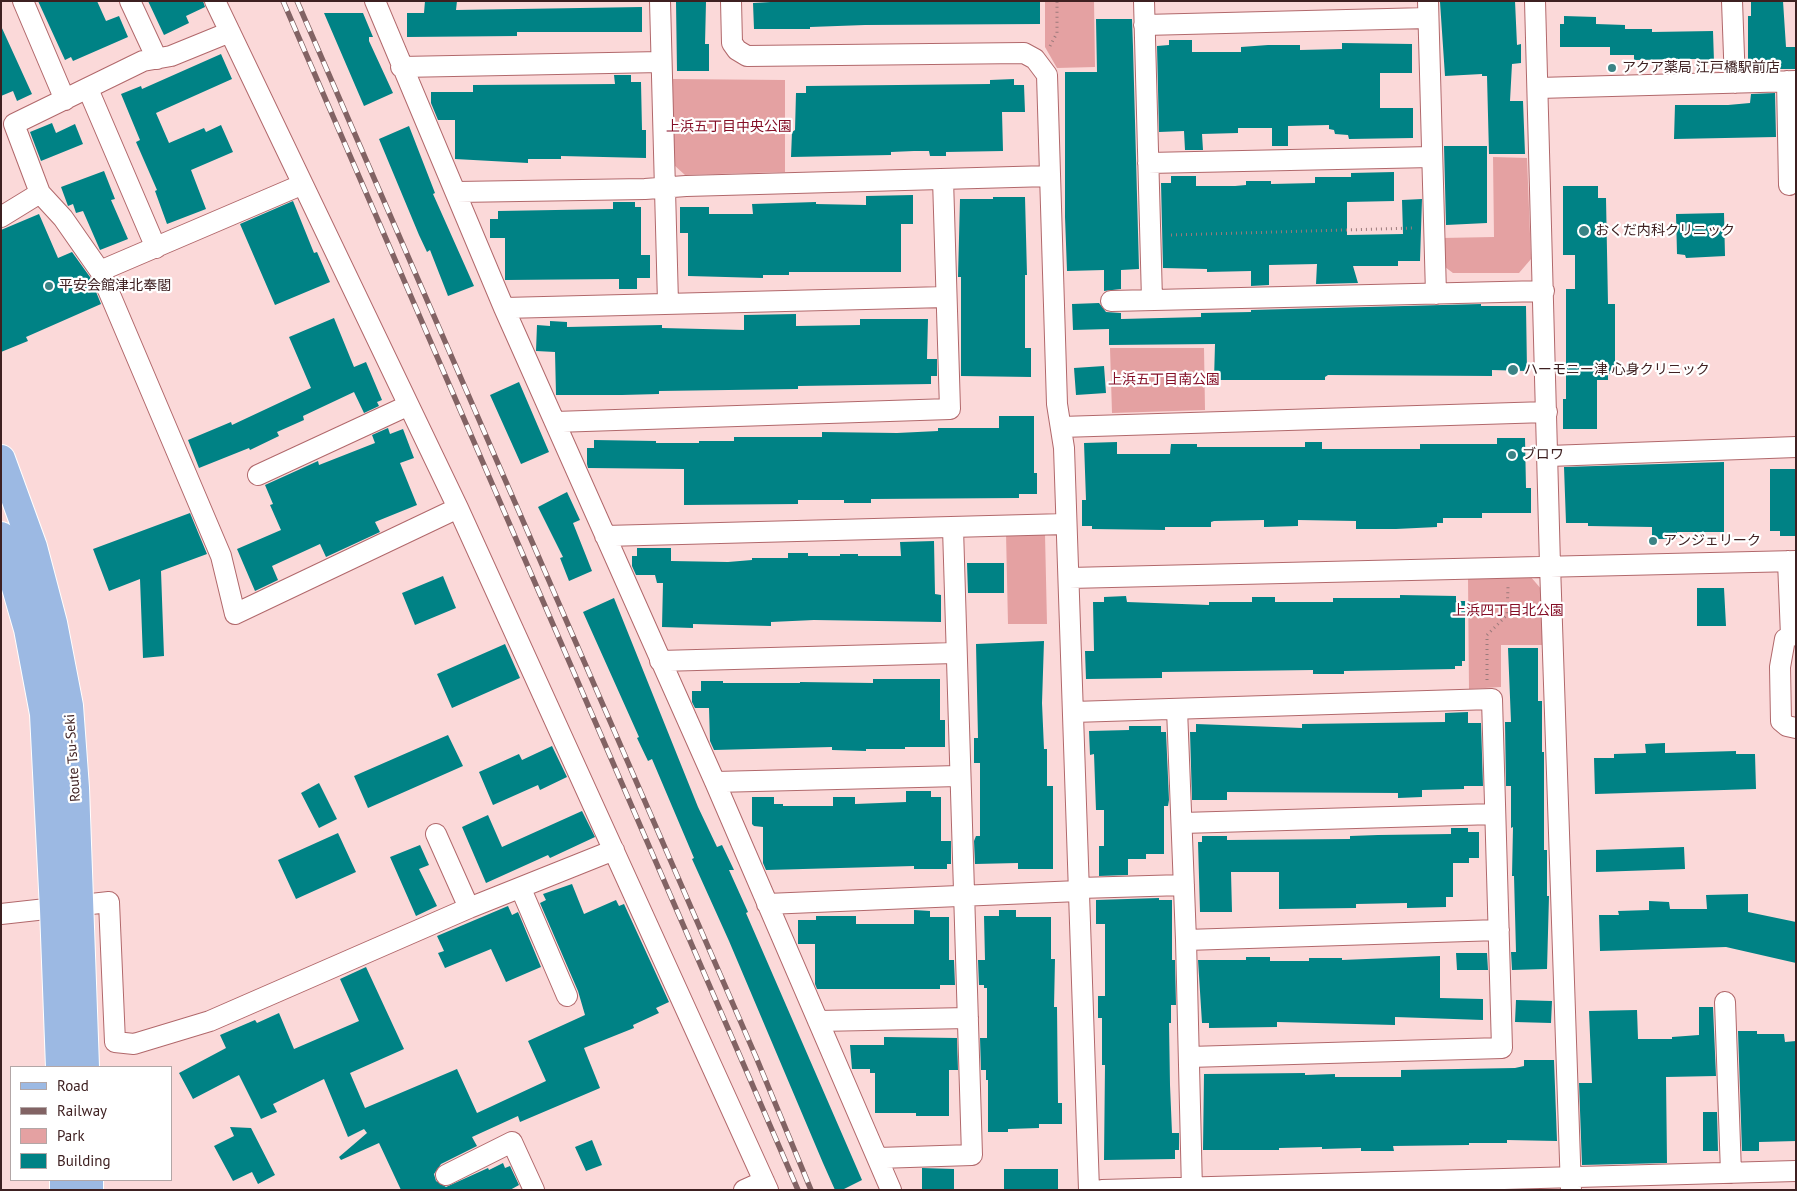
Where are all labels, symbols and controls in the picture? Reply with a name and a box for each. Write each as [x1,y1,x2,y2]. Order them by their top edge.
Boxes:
place label: アクア薬局 江戸橋駅前店 [1622,60,1780,76]
marker: アクア薬局 江戸橋駅前店 [1606,62,1618,74]
park label: 上浜五丁目中央公園 [666,119,792,135]
place label: おくだ内科クリニック [1595,223,1735,239]
marker: おくだ内科クリニック [1577,224,1591,238]
place label: 平安会館津北奉閣 [59,278,171,294]
marker: 平安会館津北奉閣 [43,280,55,292]
place label: ハーモニー津 心身クリニック [1524,362,1710,378]
marker: ハーモニー津 心身クリニック [1506,363,1520,377]
park label: 上浜五丁目南公園 [1108,372,1220,388]
place label: ブロワ [1522,447,1564,463]
marker: ブロワ [1506,449,1518,461]
place label: アンジェリーク [1663,533,1761,549]
marker: アンジェリーク [1647,535,1659,547]
park label: 上浜四丁目北公園 [1452,603,1564,619]
street label: Route Tsu-Seki [62,714,84,802]
legend [10,1066,172,1181]
text: Road [57,1076,89,1095]
text: Railway [57,1101,107,1120]
text: Park [57,1126,85,1145]
text: Building [57,1151,111,1170]

